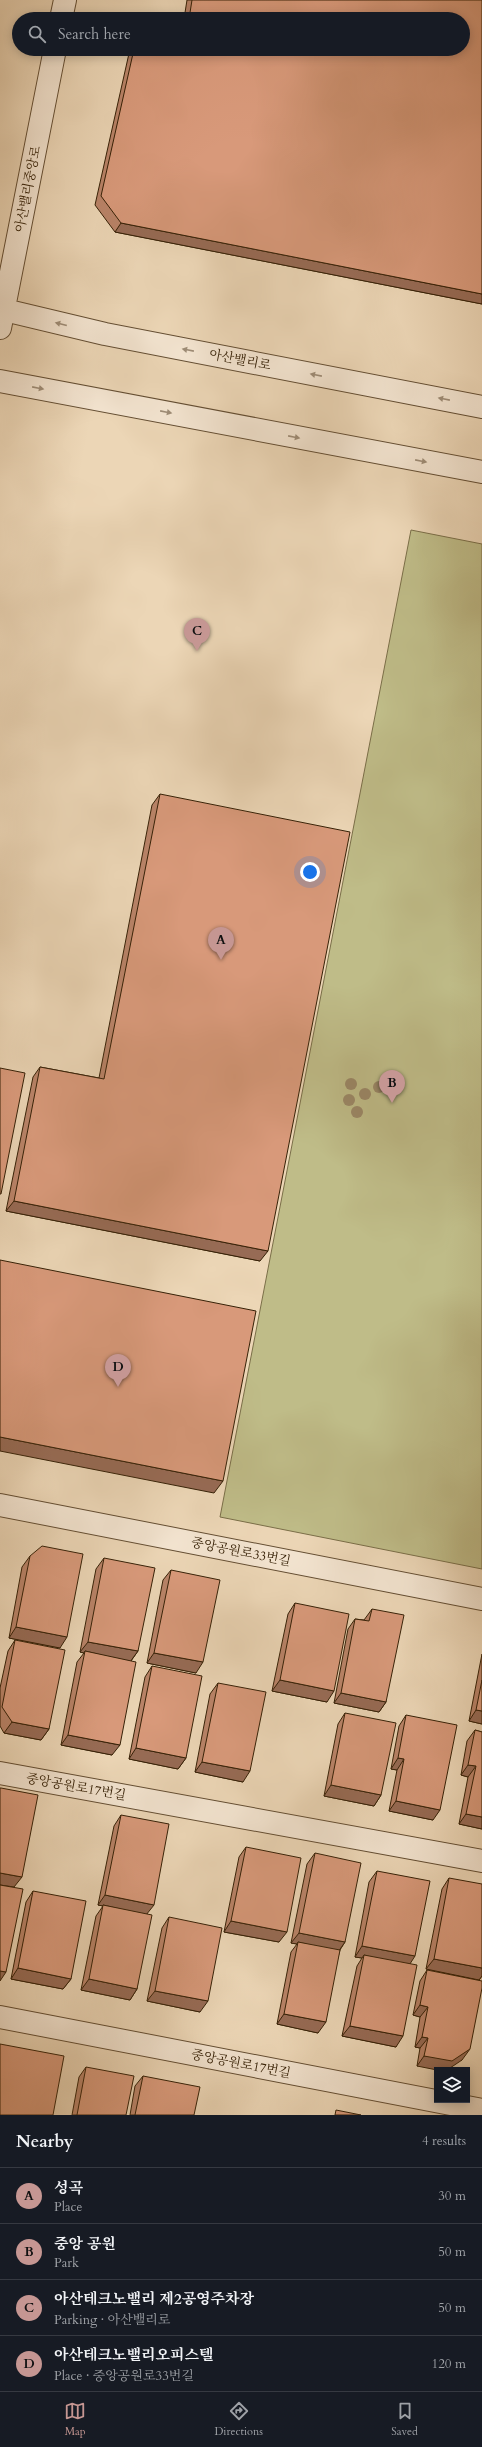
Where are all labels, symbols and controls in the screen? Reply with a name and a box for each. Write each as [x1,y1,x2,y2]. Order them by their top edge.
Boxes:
search box [12,12,470,56]
icon: search [26,23,48,45]
text: Search here [58,24,131,44]
street label: 아산밸리중앙로 [11,144,45,234]
one-way arrow [55,320,67,326]
street label: 아산밸리로 [207,345,273,375]
one-way arrow [182,347,195,353]
one-way arrow [310,371,322,377]
one-way arrow [32,385,44,391]
one-way arrow [438,396,450,402]
one-way arrow [160,410,172,416]
one-way arrow [288,434,300,440]
one-way arrow [415,458,428,464]
pin: C [184,618,210,651]
your location [300,862,320,882]
pin: A [208,927,234,960]
pin: B [379,1070,405,1103]
pin: D [105,1354,131,1387]
street label: 중앙공원로33번길 [190,1534,292,1570]
street label: 중앙공원로17번길 [25,1769,127,1805]
street label: 중앙공원로17번길 [190,2046,292,2082]
map controls [434,2067,470,2103]
button: layers [434,2067,470,2103]
text: Nearby [16,2130,73,2153]
text: 4 results [422,2132,466,2150]
text: 성곡 [54,2178,83,2198]
text: A [24,2187,34,2205]
text: 30 m [438,2187,466,2205]
text: Place [54,2198,82,2216]
text: 중앙 공원 [54,2234,116,2254]
text: B [24,2243,34,2261]
text: 50 m [438,2243,466,2261]
text: Park [54,2254,79,2272]
text: 아산테크노밸리 제2공영주차장 [54,2289,254,2309]
text: C [24,2299,34,2317]
text: 50 m [438,2299,466,2317]
text: Parking · 아산밸리로 [54,2311,170,2329]
text: 아산테크노밸리오피스텔 [54,2345,213,2365]
text: D [23,2355,35,2373]
text: 120 m [432,2355,466,2373]
text: Place · 중앙공원로33번길 [54,2367,194,2385]
tab: Map [64,2400,86,2439]
tab: Directions [214,2400,263,2439]
tab: Saved [391,2400,418,2439]

